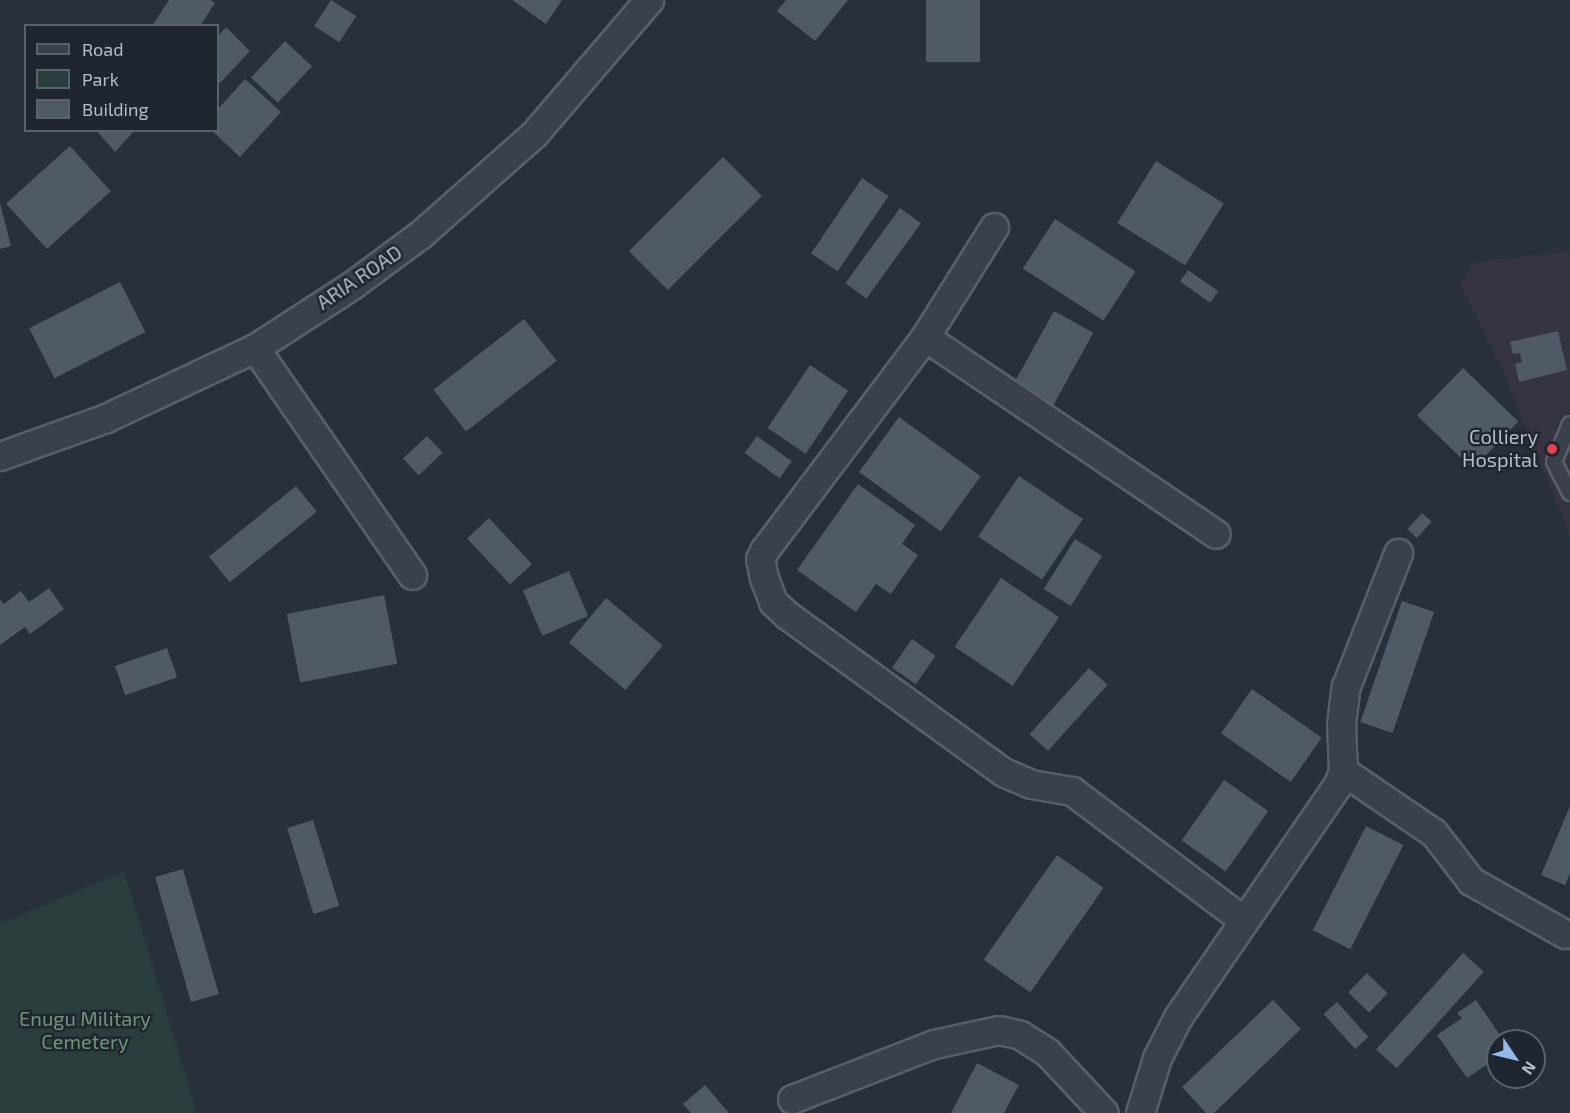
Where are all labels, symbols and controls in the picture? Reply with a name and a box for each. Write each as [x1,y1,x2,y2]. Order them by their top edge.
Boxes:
legend [24,24,219,132]
text: Road [82,38,123,60]
text: Park [82,68,119,90]
text: Building [82,98,149,120]
street label: ARIA ROAD [312,240,406,314]
place label: Colliery Hospital [1462,425,1538,472]
marker: Colliery Hospital [1543,440,1561,458]
park label: Enugu Military Cemetery [19,1006,151,1053]
north arrow [1486,1029,1546,1089]
text: N [1518,1058,1541,1079]

